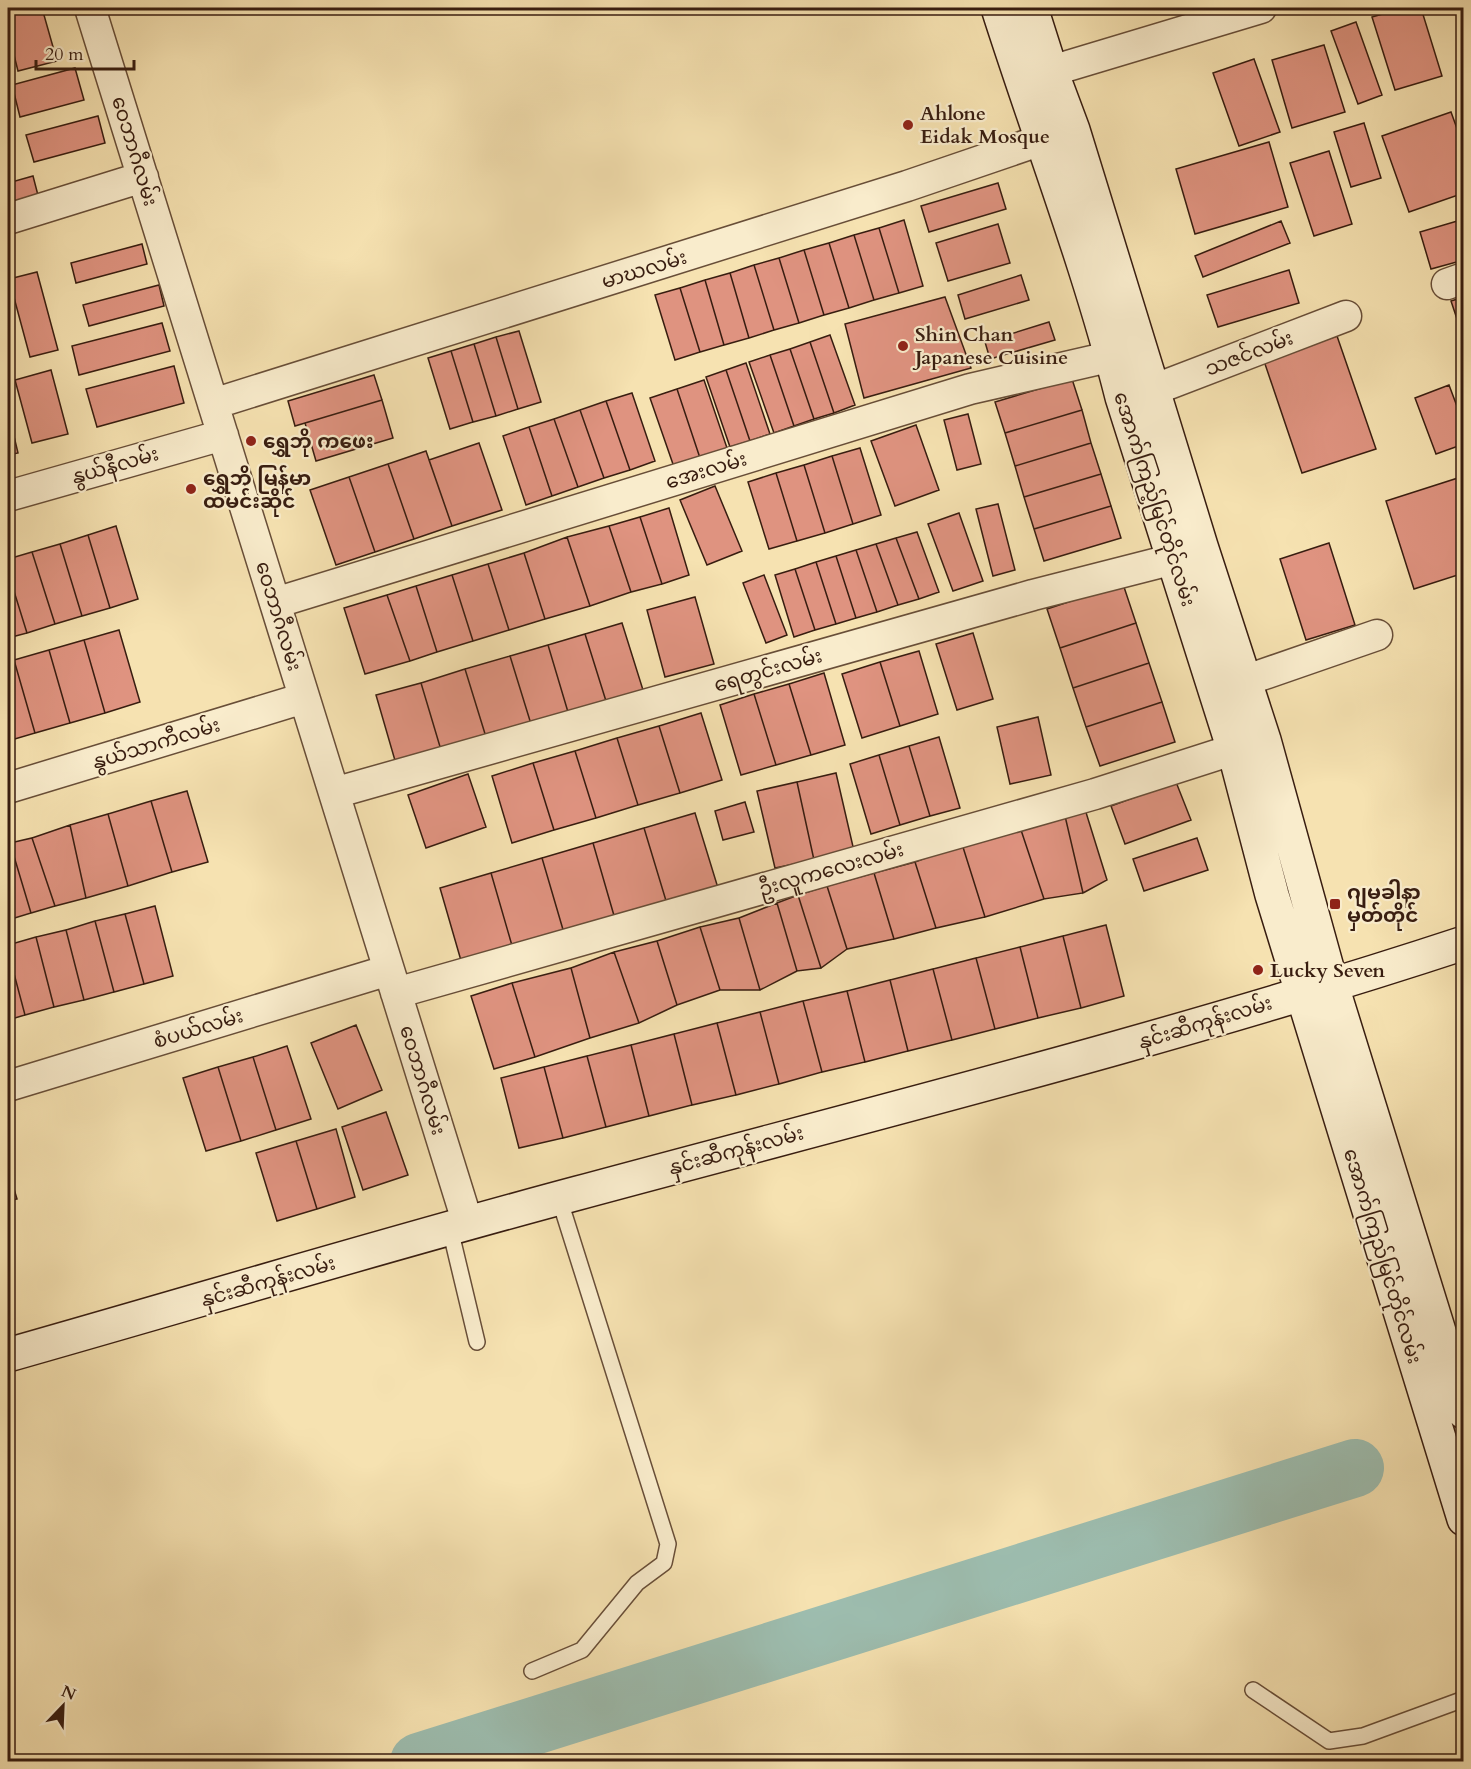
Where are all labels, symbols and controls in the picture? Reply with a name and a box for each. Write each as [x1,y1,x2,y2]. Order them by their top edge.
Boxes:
scale bar [36,33,134,71]
text: 20 m [45,42,84,67]
street label: ဝေဘာဂီလမ်း [105,93,165,209]
place label: Ahlone Eidak Mosque [920,100,1050,150]
marker: Ahlone Eidak Mosque [901,118,915,132]
street label: မာဃလမ်း [598,243,690,295]
place label: Shin Chan Japanese Cuisine [912,321,1068,371]
street label: သဇင်လမ်း [1201,323,1297,383]
marker: Shin Chan Japanese Cuisine [896,339,910,353]
street label: အောက်ကြည့်မြင်တိုင်လမ်း [1104,388,1203,611]
place label: ရွှေဘို ကဖေး [263,428,374,457]
marker: ရွှေဘို ကဖေး [244,434,258,448]
street label: နွယ်နီလမ်း [68,439,162,493]
street label: အေးလမ်း [662,444,750,496]
place label: ရွှေဘို မြန်မာ ထမင်းဆိုင် [203,465,311,517]
marker: ရွှေဘို မြန်မာ ထမင်းဆိုင် [184,482,198,496]
street label: ဝေဘာဂီလမ်း [249,558,309,674]
street label: ရေတွင်းလမ်း [711,641,826,701]
street label: နွယ်သာကီလမ်း [89,710,224,778]
street label: ဦးလူကလေးလမ်း [755,835,908,906]
place label: ဂျမခါနာ မှတ်တိုင် [1347,879,1421,931]
marker: ဂျမခါနာ မှတ်တိုင် [1328,897,1342,911]
place label: Lucky Seven [1270,957,1385,984]
marker: Lucky Seven [1251,963,1265,977]
street label: နှင်းဆီကုန်းလမ်း [1135,988,1276,1059]
street label: စံပယ်လမ်း [150,1001,246,1055]
street label: ဝေဘာဂီလမ်း [393,1022,453,1138]
street label: နှင်းဆီကုန်းလမ်း [665,1119,807,1184]
street label: အောက်ကြည်မြင်တိုင်လမ်း [1334,1145,1429,1368]
street label: နှင်းဆီကုန်းလမ်း [197,1248,339,1316]
north arrow [33,1676,93,1736]
text: N [58,1680,79,1706]

